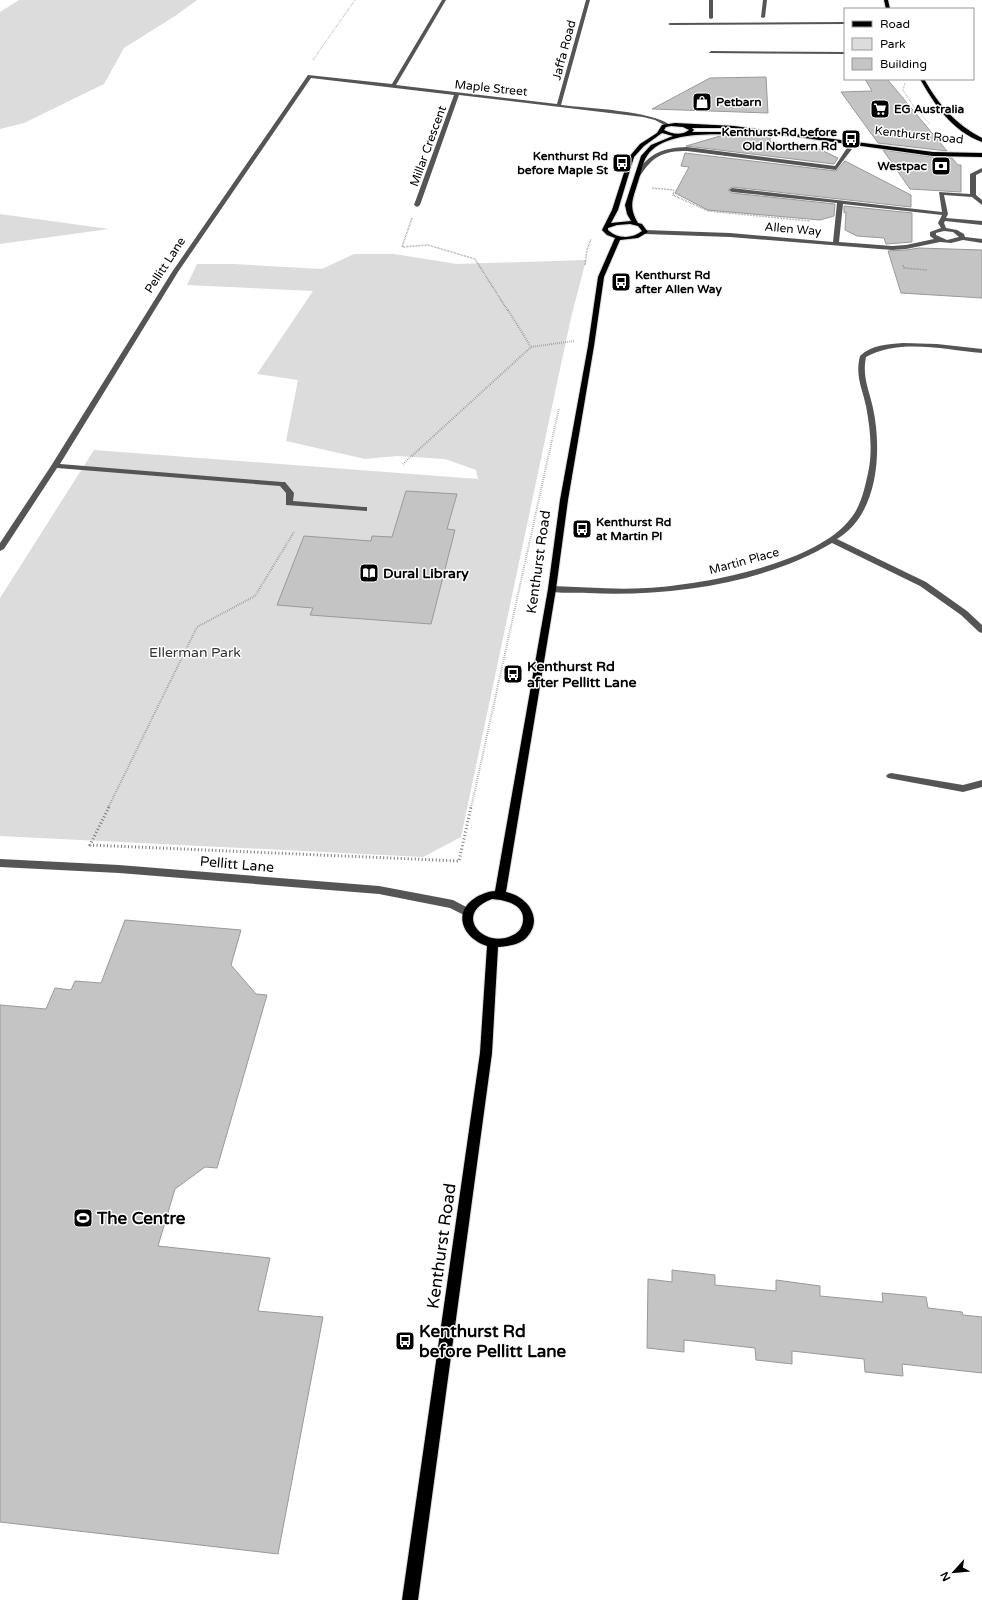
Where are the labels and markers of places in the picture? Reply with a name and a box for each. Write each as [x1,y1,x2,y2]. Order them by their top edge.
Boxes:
shop icon: Petbarn [691,91,713,113]
place label: Petbarn [716,95,762,109]
supermarket icon: EG Australia [869,98,891,120]
place label: EG Australia [894,102,964,116]
place label: Kenthurst Rd before Old Northern Rd [721,125,837,153]
bus stop icon: Kenthurst Rd before Old Northern Rd [840,128,862,150]
place label: Kenthurst Rd before Maple St [517,149,608,178]
bus stop icon: Kenthurst Rd before Maple St [611,152,633,174]
bank icon: Westpac [930,155,952,177]
place label: Westpac [878,159,928,174]
place label: Kenthurst Rd after Allen Way [635,268,722,297]
bus stop icon: Kenthurst Rd after Allen Way [610,271,632,293]
place label: Kenthurst Rd at Martin Pl [596,515,671,543]
bus stop icon: Kenthurst Rd at Martin Pl [571,518,593,540]
library icon: Dural Library [358,562,380,584]
place label: Dural Library [383,565,469,582]
place label: Kenthurst Rd after Pellitt Lane [527,658,636,691]
bus stop icon: Kenthurst Rd after Pellitt Lane [502,663,524,685]
sports icon: The Centre [72,1207,94,1229]
place label: The Centre [96,1208,186,1229]
place label: Kenthurst Rd before Pellitt Lane [419,1321,567,1362]
bus stop icon: Kenthurst Rd before Pellitt Lane [394,1330,416,1352]

